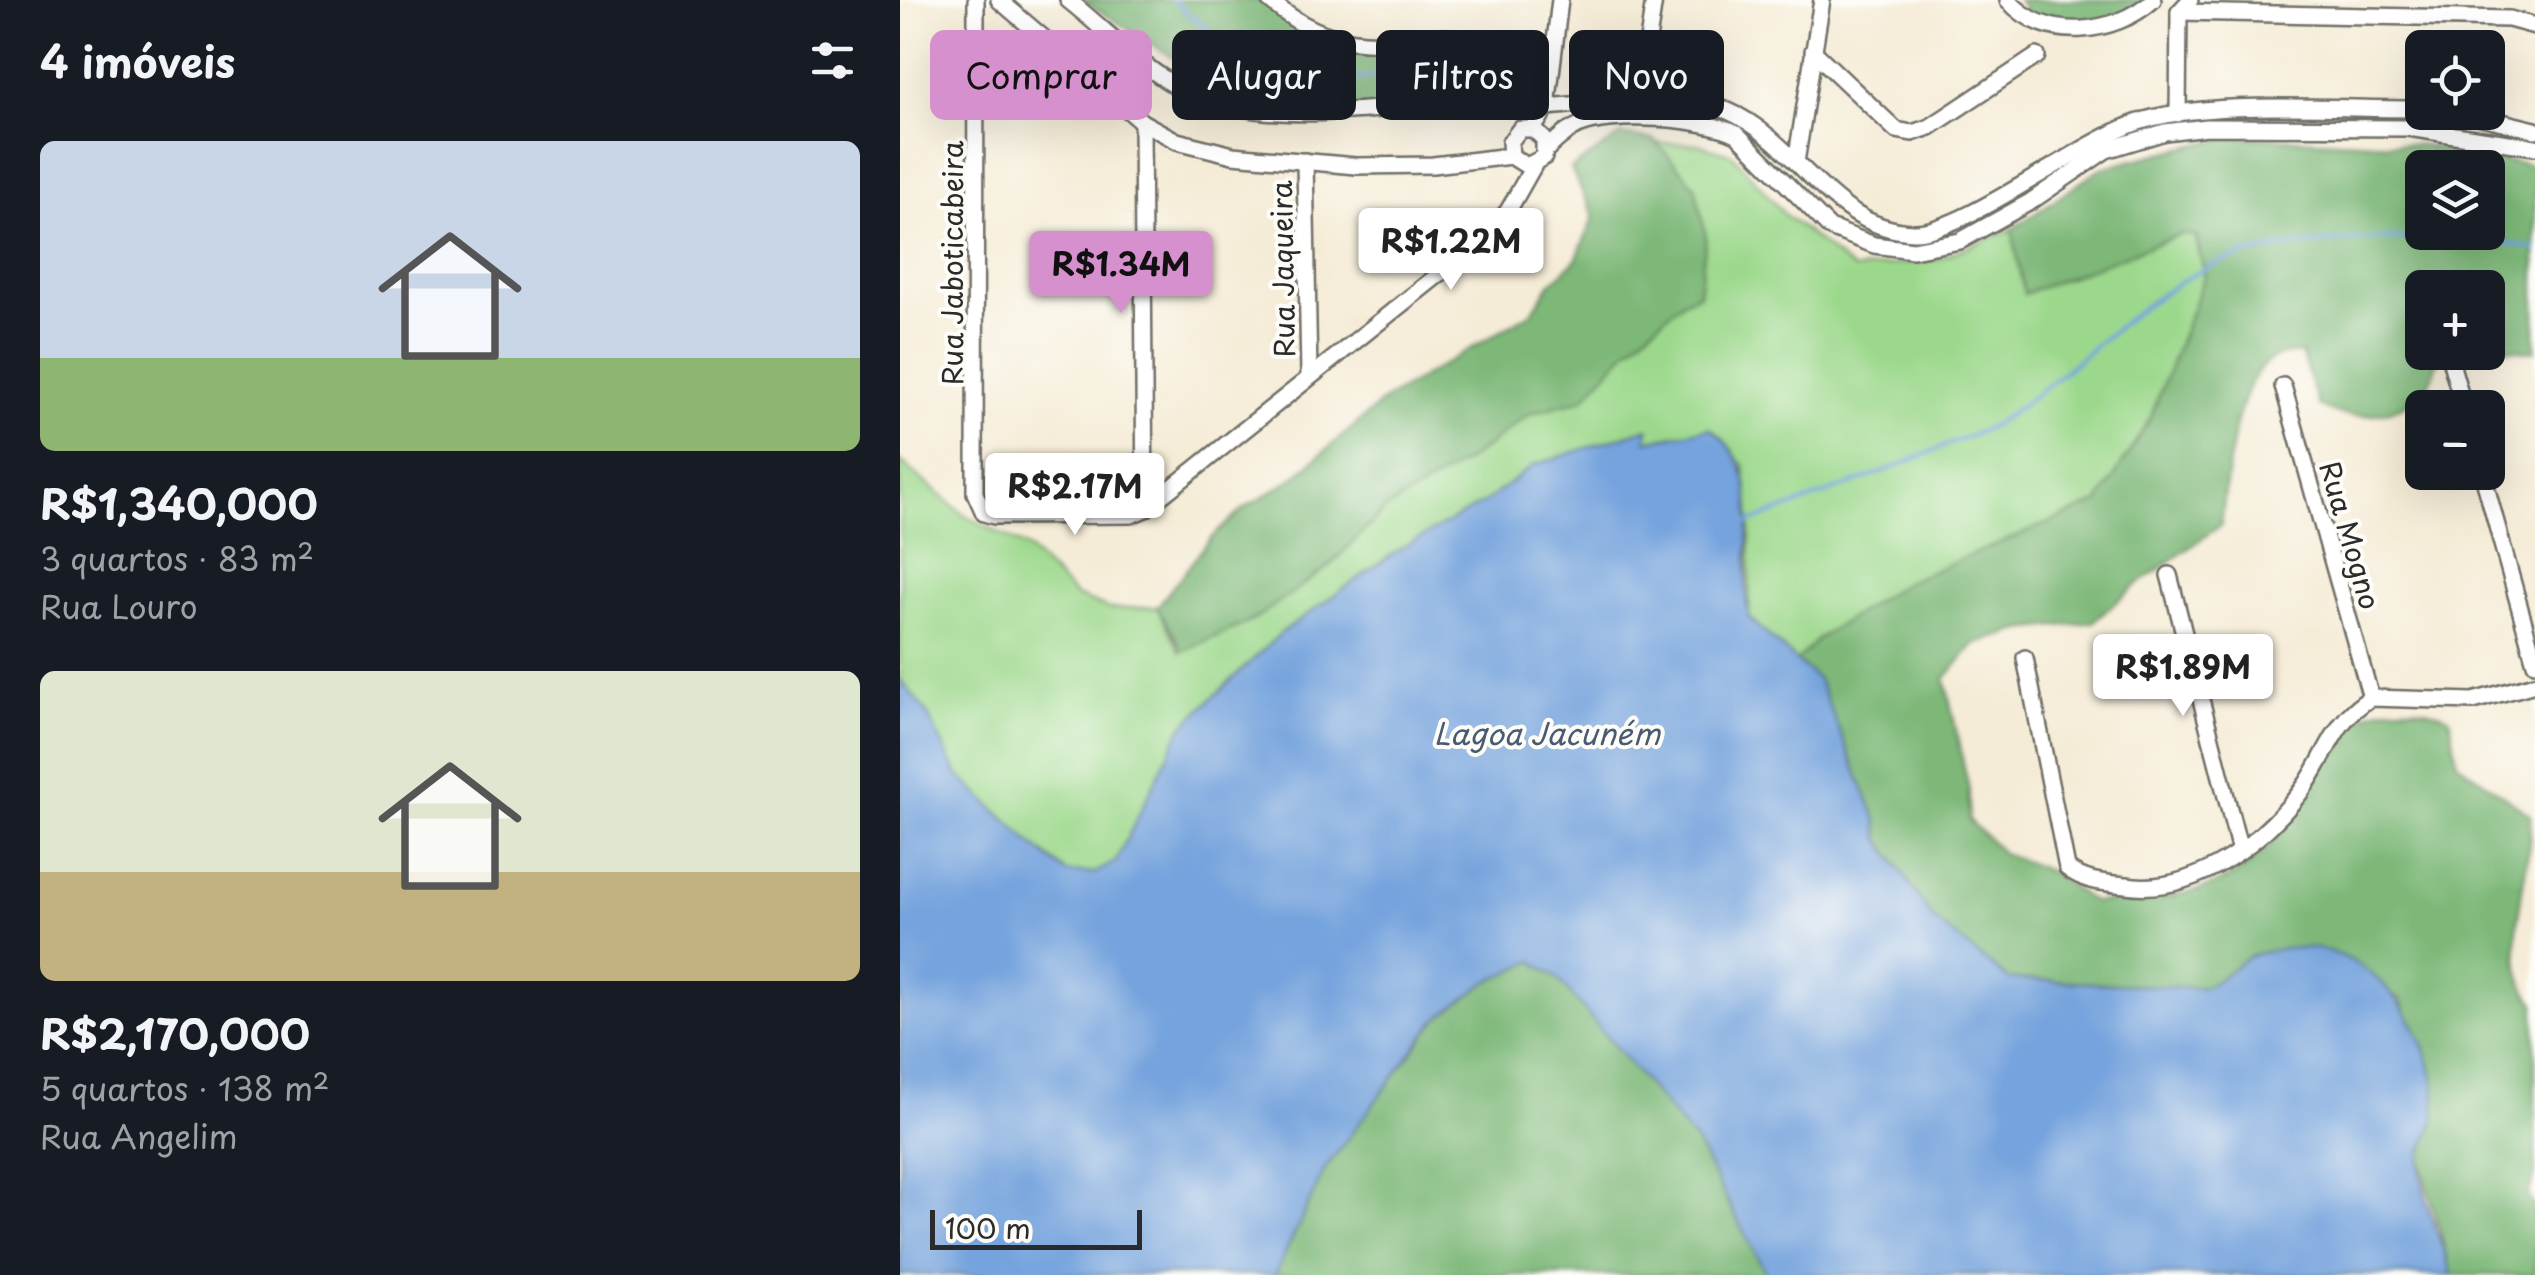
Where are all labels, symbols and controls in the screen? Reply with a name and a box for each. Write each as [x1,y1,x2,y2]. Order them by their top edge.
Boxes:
text: 4 imóveis [40,29,235,92]
chip: Comprar [930,30,1152,120]
chip: Alugar [1172,30,1356,120]
chip: Filtros [1376,30,1549,120]
chip: Novo [1569,30,1724,120]
map controls [2405,30,2505,490]
button: locate [2405,30,2505,130]
icon: filters [805,33,860,88]
street label: Rua Jaboticabeira [930,140,973,385]
button: layers [2405,150,2505,250]
street label: Rua Jaqueira [1259,180,1305,358]
icon: home [360,206,540,386]
pin: R$1.22M [1359,208,1543,293]
text: R$1.22M [1380,216,1522,264]
pin: R$1.34M [1029,231,1213,316]
text: R$1.34M [1051,239,1191,287]
button: + [2405,270,2505,370]
button: − [2405,390,2505,490]
pin: R$2.17M [983,453,1167,538]
street label: Rua Mogno [2309,456,2393,614]
text: R$2.17M [1007,461,1143,509]
text: R$1,340,000 [40,471,318,534]
text: 3 quartos · 83 m² [40,534,314,582]
text: Rua Louro [40,582,197,630]
pin: R$1.89M [2091,634,2275,719]
text: R$1.89M [2115,642,2251,690]
water label: Lagoa Jacuném [1434,710,1661,755]
icon: home [360,736,540,916]
text: R$2,170,000 [40,1001,310,1064]
text: 5 quartos · 138 m² [40,1064,330,1112]
text: Rua Angelim [40,1112,238,1160]
scale bar [930,1205,1142,1250]
text: 100 m [945,1206,1031,1249]

